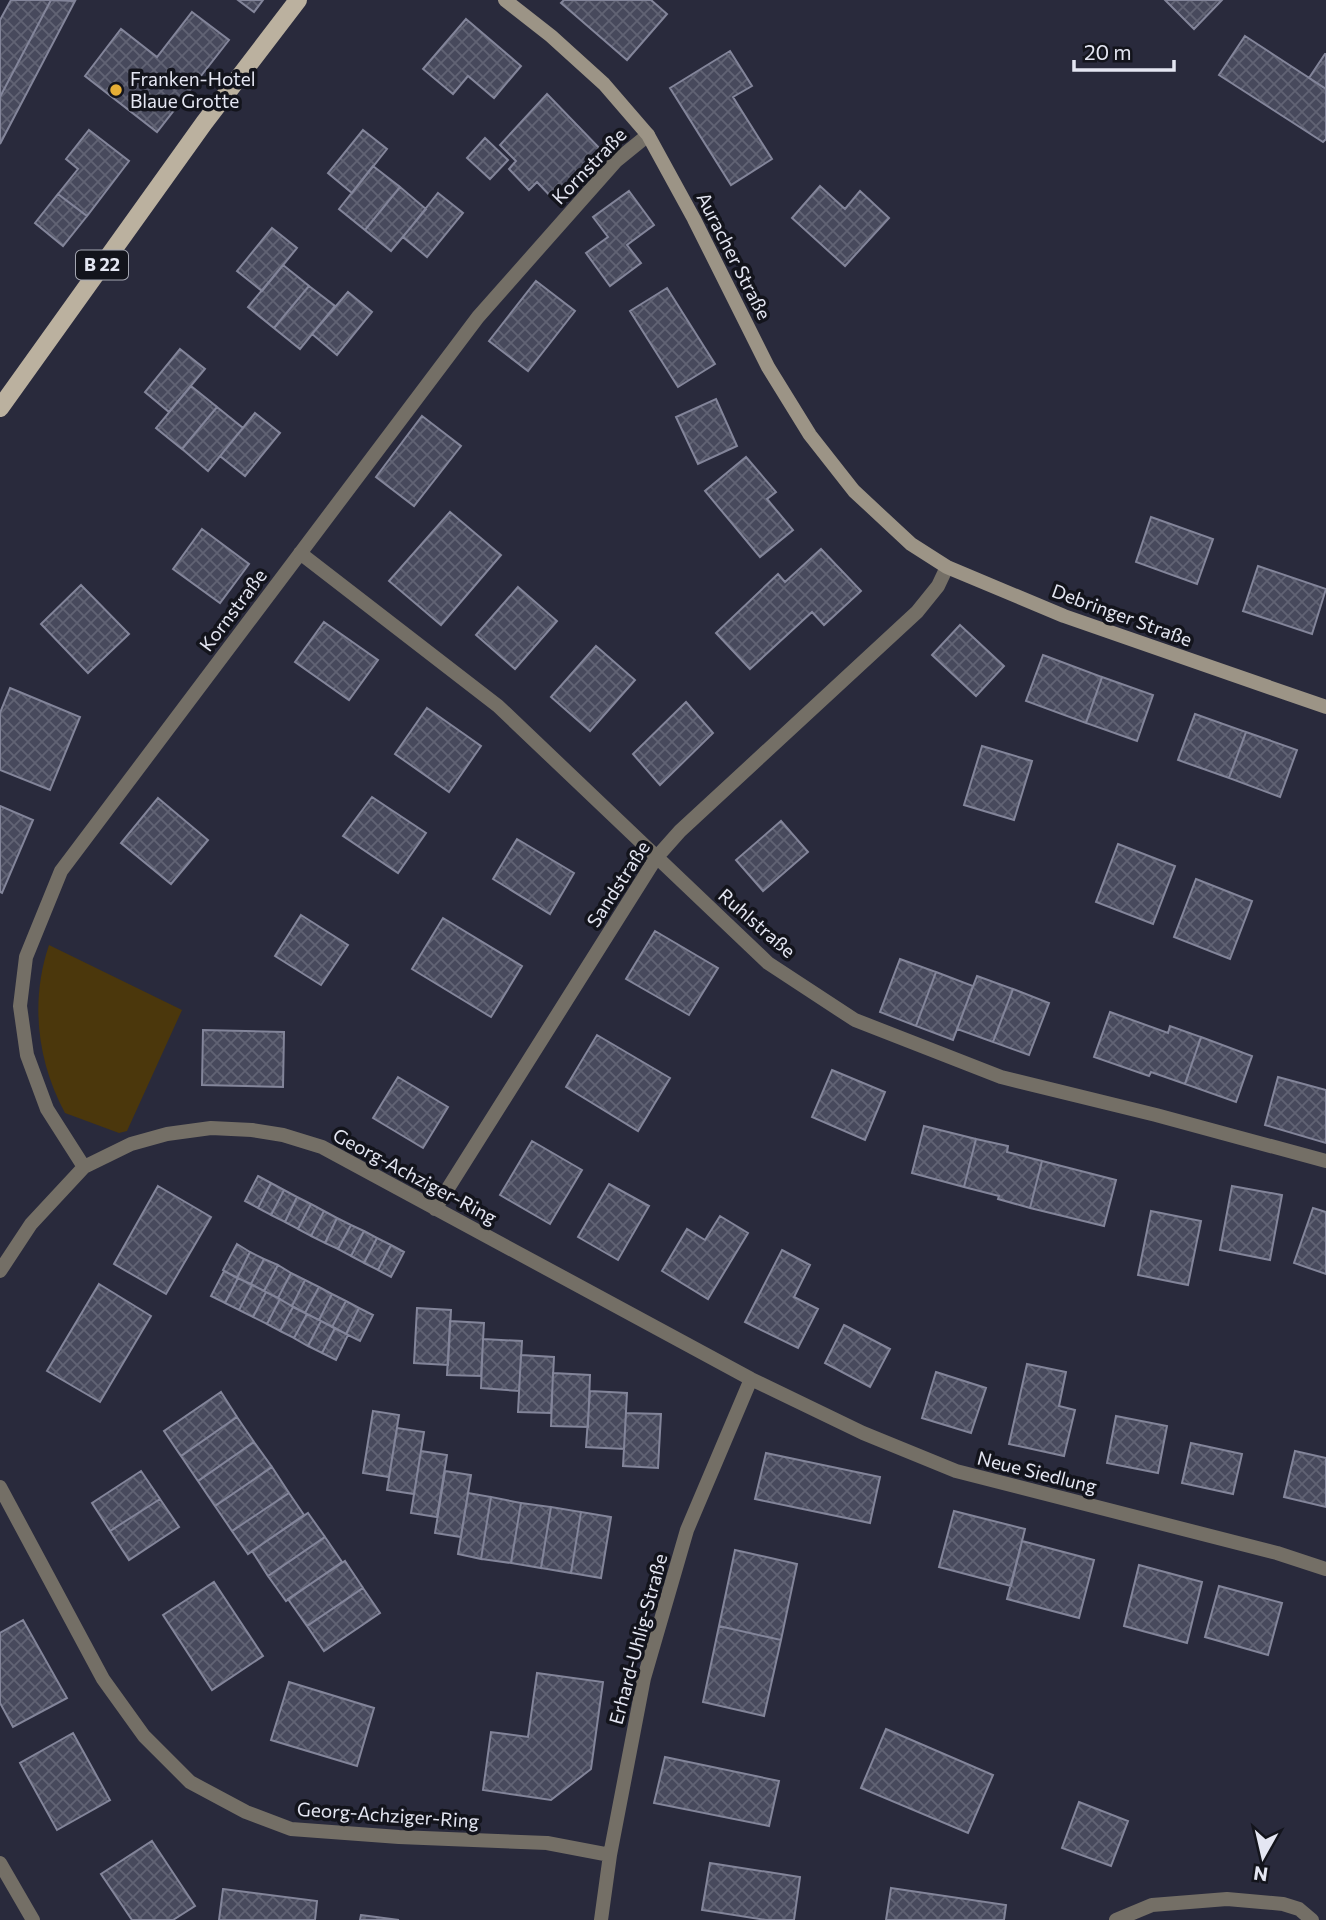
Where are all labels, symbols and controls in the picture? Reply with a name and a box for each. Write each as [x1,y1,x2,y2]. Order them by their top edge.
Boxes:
scale bar [1074,28,1174,72]
text: 20 m [1084,39,1132,64]
place label: Franken-Hotel Blaue Grotte [130,67,256,112]
marker: Franken-Hotel Blaue Grotte [108,82,124,98]
street label: Kornstraße [547,123,631,209]
street label: Auracher Straße [692,188,776,323]
road number: B 22 [76,250,128,279]
street label: Kornstraße [194,564,271,655]
street label: Debringer Straße [1049,578,1195,651]
street label: Sandstraße [581,836,654,931]
street label: Ruhlstraße [714,883,800,962]
street label: Georg-Achziger-Ring [329,1123,501,1228]
street label: Neue Siedlung [975,1446,1099,1497]
street label: Erhard-Uhlig-Straße [604,1551,671,1727]
street label: Georg-Achziger-Ring [296,1797,480,1832]
north arrow [1228,1822,1298,1892]
text: N [1252,1862,1269,1887]

